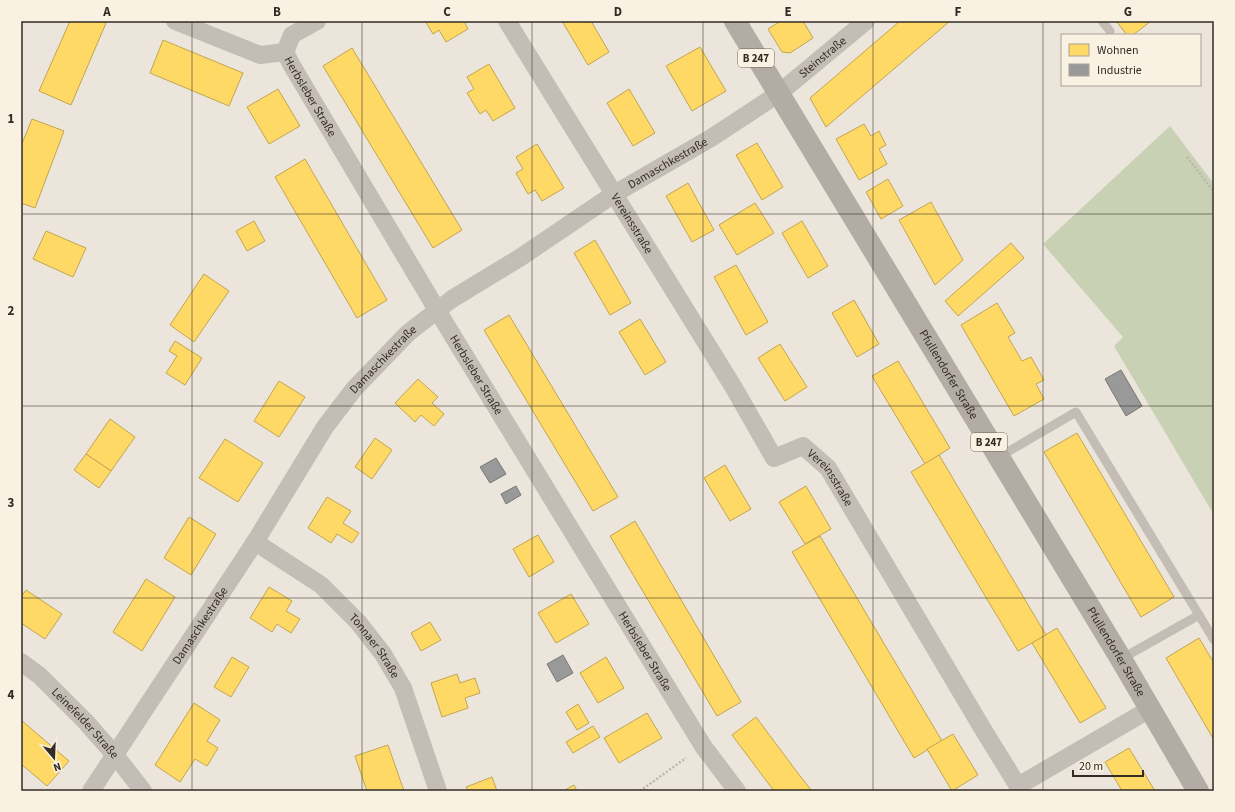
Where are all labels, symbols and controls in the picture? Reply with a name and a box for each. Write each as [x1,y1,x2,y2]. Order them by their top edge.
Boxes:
text: A [102,3,111,21]
text: B [273,3,281,21]
text: C [443,3,451,21]
text: D [614,3,622,21]
text: E [784,3,792,21]
text: F [955,3,962,21]
text: G [1124,3,1132,21]
street label: Steinstraße [795,32,850,82]
legend [1061,34,1201,86]
text: Wohnen [1097,42,1139,59]
road number: B 247 [738,49,774,67]
street label: Herbsleber Straße [280,53,341,140]
text: Industrie [1097,62,1142,79]
text: 1 [8,110,15,128]
street label: Damaschkestraße [624,133,711,193]
street label: Vereinsstraße [607,190,657,257]
text: 2 [8,302,15,320]
street label: Damaschkestraße [345,321,420,397]
street label: Pfullendorfer Straße [915,326,982,422]
street label: Herbsleber Straße [446,332,507,418]
road number: B 247 [971,433,1007,451]
street label: Vereinsstraße [804,445,857,510]
text: 3 [8,494,15,512]
street label: Damaschkestraße [168,583,232,668]
street label: Pfullendorfer Straße [1083,604,1150,700]
street label: Herbsleber Straße [614,608,676,695]
street label: Tonnaer Straße [345,609,404,681]
street label: Leinefelder Straße [48,684,123,762]
text: 4 [8,686,15,704]
north arrow [34,738,74,778]
scale bar [1073,752,1143,778]
text: 20 m [1079,758,1103,775]
text: N [51,759,63,775]

